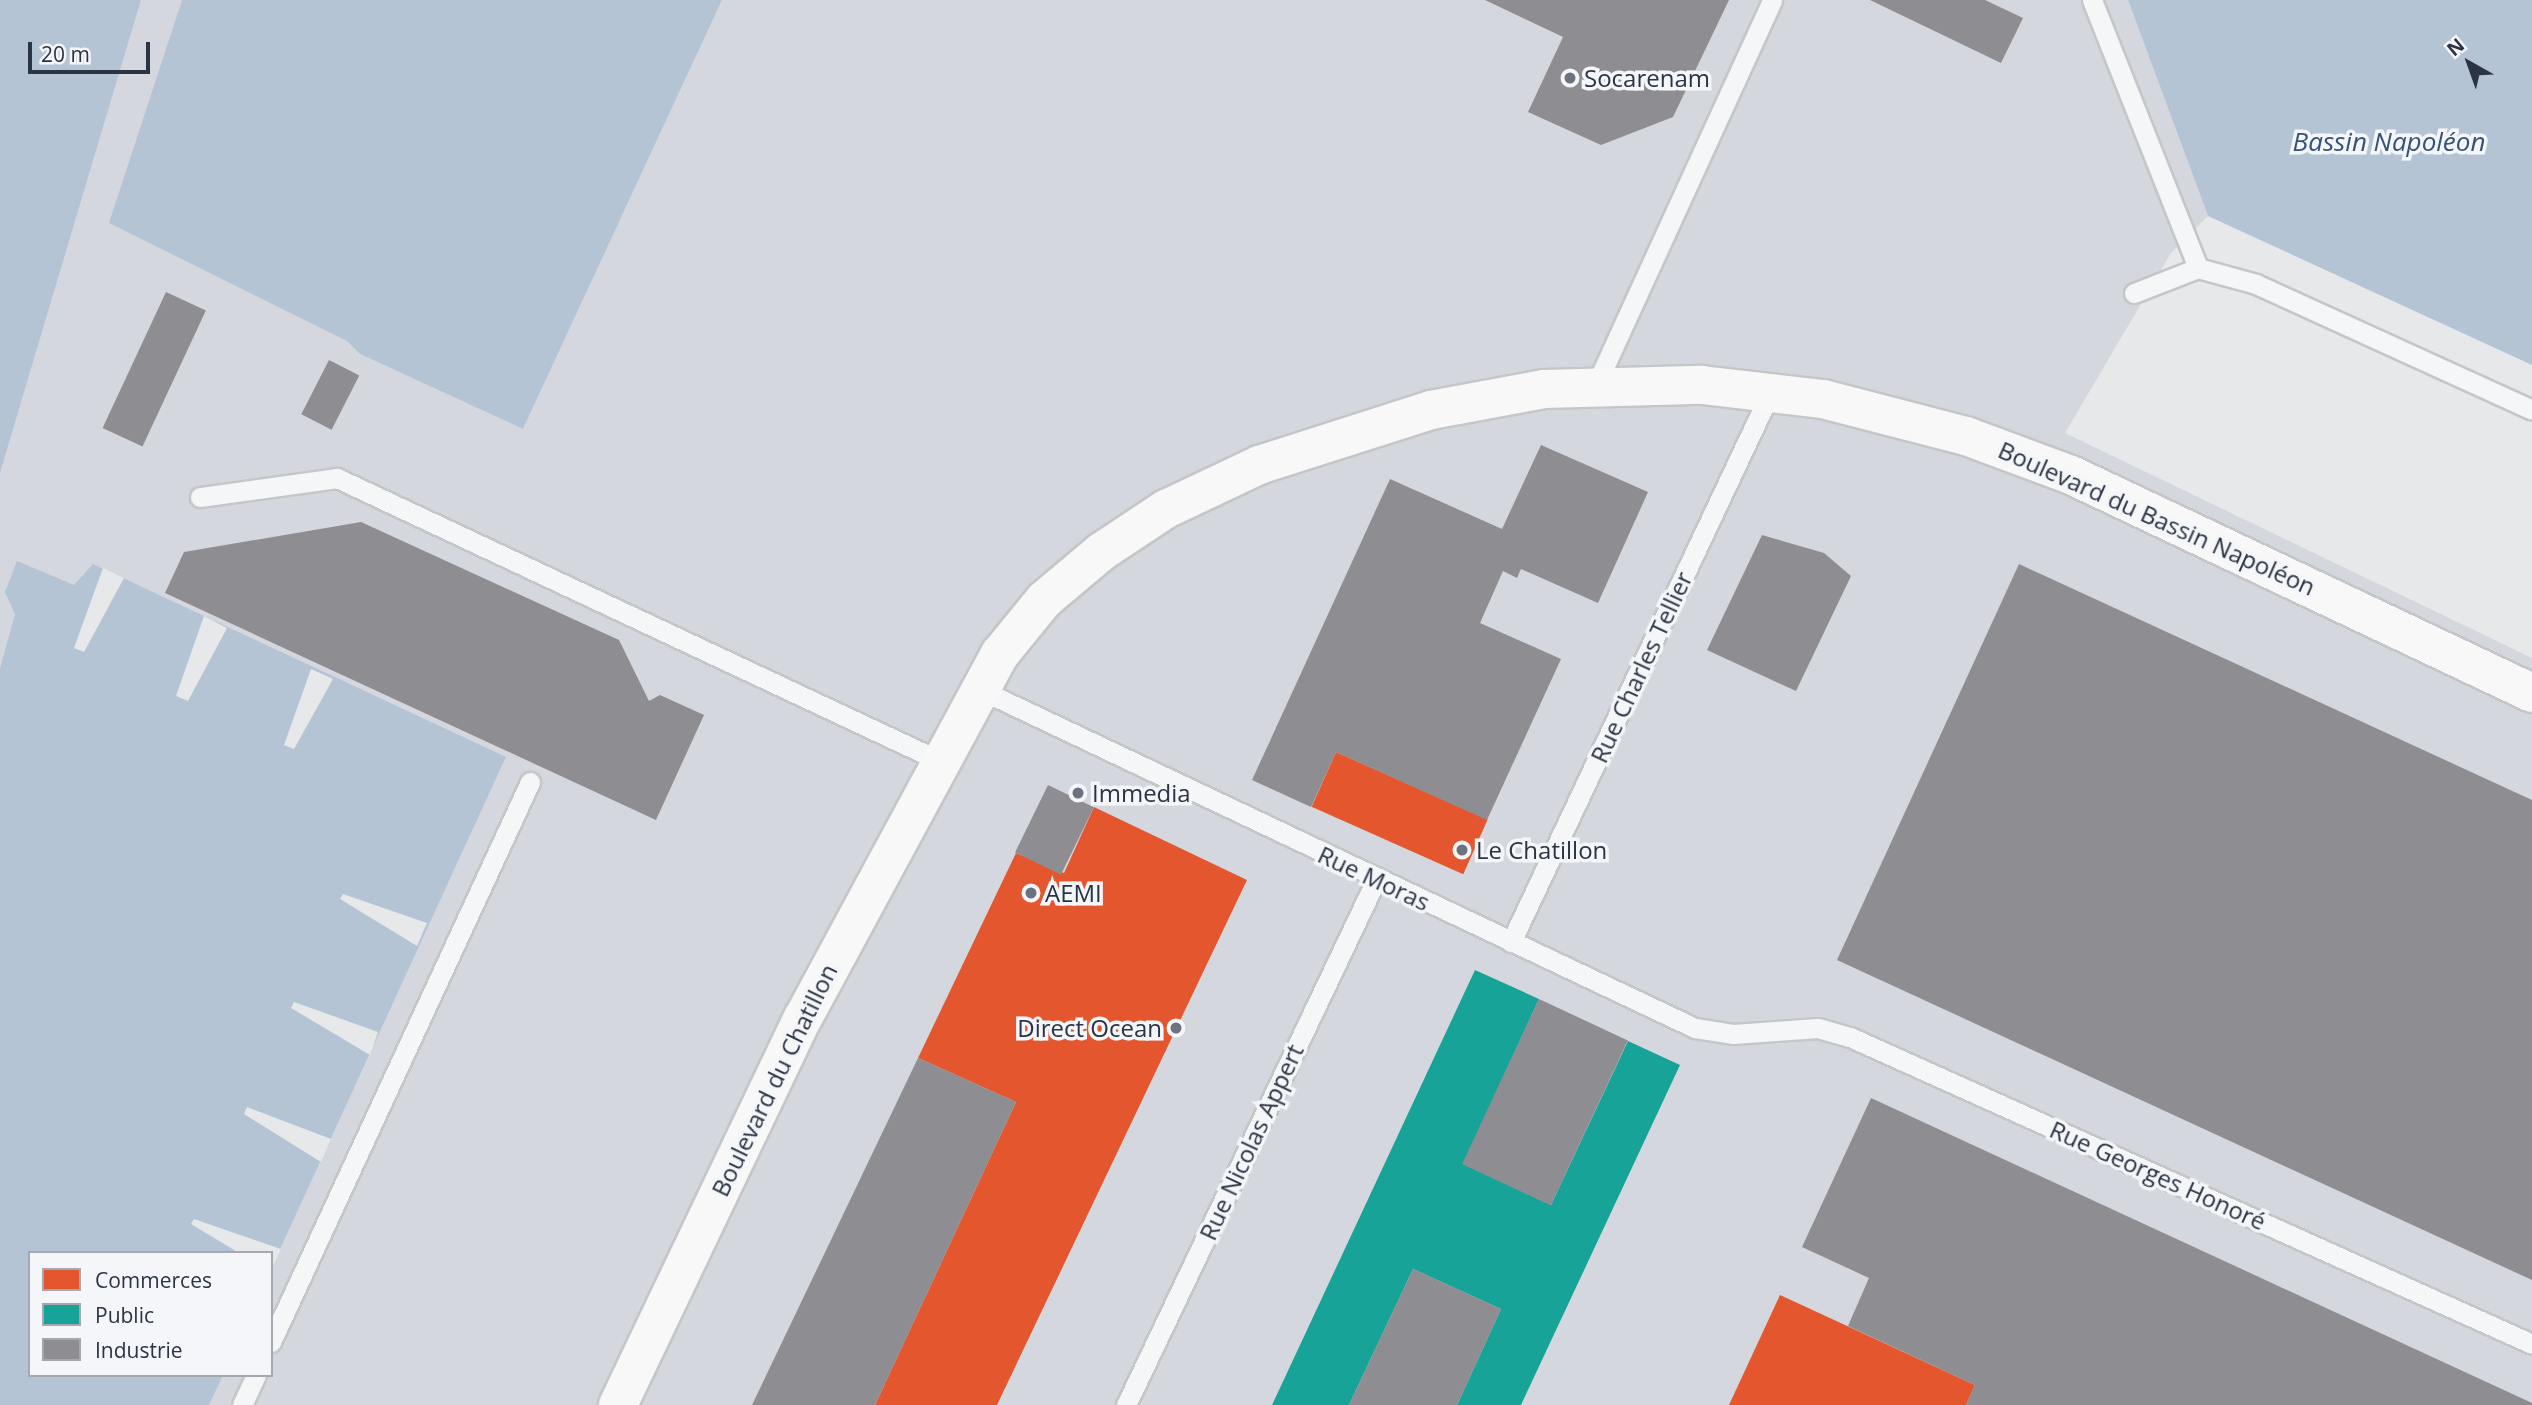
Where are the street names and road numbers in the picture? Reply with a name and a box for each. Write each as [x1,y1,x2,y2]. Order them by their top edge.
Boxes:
street label: Boulevard du Bassin Napoléon [1994,435,2320,601]
street label: Rue Charles Tellier [1584,567,1698,767]
street label: Rue Moras [1314,840,1434,916]
street label: Boulevard du Chatillon [705,959,843,1201]
street label: Rue Nicolas Appert [1193,1040,1309,1244]
street label: Rue Georges Honoré [2046,1114,2270,1236]

